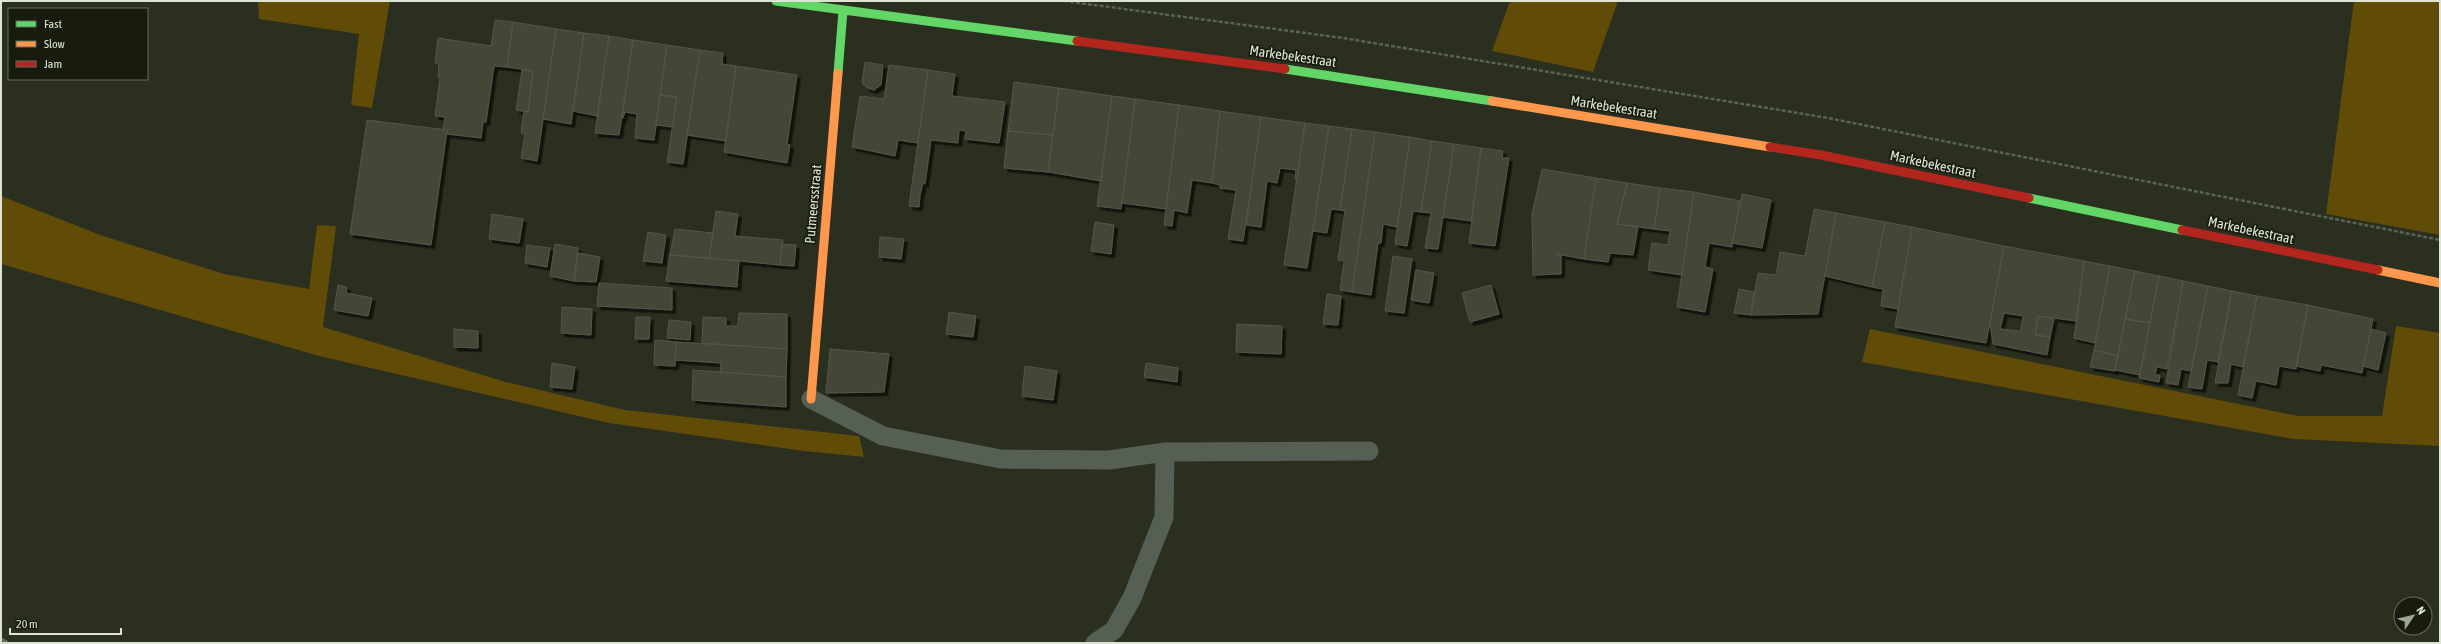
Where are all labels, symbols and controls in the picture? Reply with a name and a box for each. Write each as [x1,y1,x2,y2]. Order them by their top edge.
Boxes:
legend [8,8,148,80]
text: Fast [44,17,62,31]
text: Slow [44,37,65,51]
street label: Markebekestraat [1249,42,1337,70]
text: Jam [44,57,62,71]
street label: Markebekestraat [1570,92,1658,122]
street label: Markebekestraat [1889,147,1977,181]
street label: Putmeersstraat [802,164,824,244]
street label: Markebekestraat [2207,213,2295,247]
north arrow [2393,596,2433,636]
text: N [2414,604,2428,616]
scale bar [10,610,121,636]
text: 20 m [16,617,38,631]

